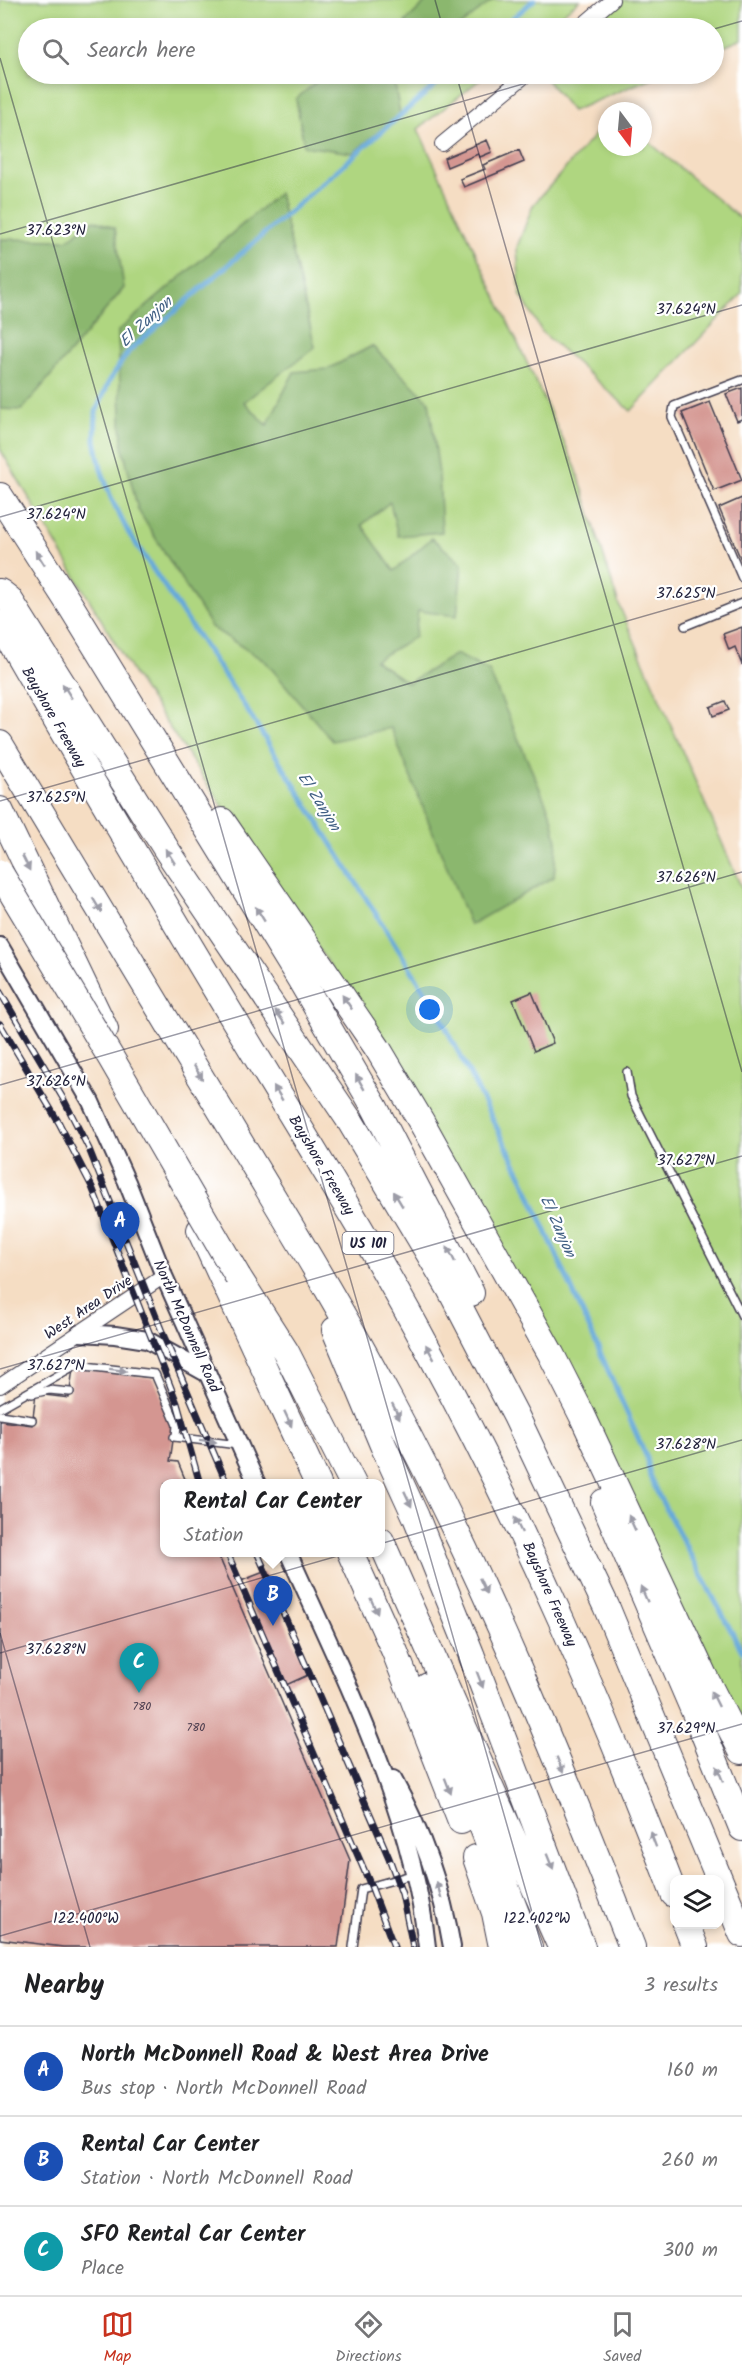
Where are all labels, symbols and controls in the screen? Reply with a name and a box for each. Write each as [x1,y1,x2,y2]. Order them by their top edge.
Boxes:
search box [18,18,724,84]
text: Search here [87,34,195,69]
icon: search [39,35,72,68]
north arrow [598,102,652,156]
text: 37.623°N [26,219,86,243]
water label: El Zanjon [114,290,180,354]
text: 37.624°N [656,298,716,322]
text: 37.624°N [26,503,86,527]
one-way arrow [35,550,46,566]
text: 37.625°N [656,582,716,606]
street label: Bayshore Freeway [14,663,92,773]
one-way arrow [61,683,72,699]
water label: El Zanjon [291,767,347,837]
text: 37.625°N [26,786,86,810]
one-way arrow [165,848,176,865]
one-way arrow [22,854,31,871]
text: 37.626°N [656,866,716,890]
one-way arrow [92,897,103,913]
one-way arrow [255,906,266,922]
one-way arrow [341,995,353,1011]
your location [415,995,444,1024]
one-way arrow [274,1010,286,1026]
one-way arrow [192,1064,203,1080]
text: 37.626°N [26,1070,86,1094]
one-way arrow [355,1073,365,1090]
one-way arrow [273,1085,284,1101]
street label: Bayshore Freeway [282,1111,361,1221]
text: 37.627°N [657,1149,715,1173]
one-way arrow [392,1191,403,1207]
water label: El Zanjon [533,1192,583,1263]
pin: A [100,1202,140,1252]
road number: US 101 [342,1232,394,1254]
one-way arrow [446,1245,456,1262]
street label: North McDonnell Road [146,1256,226,1397]
street label: West Area Drive [40,1269,138,1346]
one-way arrow [425,1343,435,1360]
text: 37.627°N [27,1354,85,1378]
one-way arrow [109,1365,128,1375]
one-way arrow [391,1403,400,1420]
one-way arrow [283,1411,292,1428]
text: 37.628°N [656,1433,716,1457]
one-way arrow [199,1436,218,1446]
popup [160,1479,385,1557]
text: Rental Car Center [184,1485,361,1520]
one-way arrow [403,1491,412,1508]
one-way arrow [628,1514,637,1531]
one-way arrow [514,1517,523,1534]
text: Station [184,1520,243,1552]
street label: Bayshore Freeway [515,1538,583,1652]
pin: B [254,1576,292,1626]
one-way arrow [478,1577,487,1594]
one-way arrow [639,1585,649,1603]
one-way arrow [369,1597,379,1615]
text: 37.628°N [26,1638,86,1662]
pin: C [120,1644,158,1693]
one-way arrow [476,1671,486,1689]
one-way arrow [711,1690,721,1708]
house number: 780 [133,1697,151,1716]
text: 37.629°N [657,1717,715,1741]
house number: 780 [187,1718,205,1737]
one-way arrow [555,1756,565,1774]
one-way arrow [715,1765,724,1783]
one-way arrow [444,1777,453,1795]
one-way arrow [648,1830,658,1848]
one-way arrow [546,1853,556,1871]
map controls [670,1875,724,1929]
button: layers [670,1875,724,1929]
one-way arrow [434,1881,443,1899]
text: 122.400°W [53,1907,119,1931]
text: 122.402°W [504,1907,571,1931]
text: Nearby [24,1965,104,2007]
text: 3 results [644,1970,718,2002]
text: North McDonnell Road & West Area Drive [81,2038,489,2073]
text: A [37,2055,50,2087]
text: 160 m [667,2055,718,2087]
text: Bus stop · North McDonnell Road [81,2073,366,2105]
text: Rental Car Center [81,2128,259,2163]
text: B [37,2145,50,2177]
text: 260 m [661,2145,718,2177]
text: Station · North McDonnell Road [81,2163,352,2195]
text: SFO Rental Car Center [81,2218,305,2253]
text: C [37,2235,50,2267]
text: 300 m [663,2235,718,2267]
text: Place [81,2253,124,2285]
tab: Map [101,2308,134,2369]
tab: Directions [335,2308,402,2369]
tab: Saved [603,2308,641,2369]

